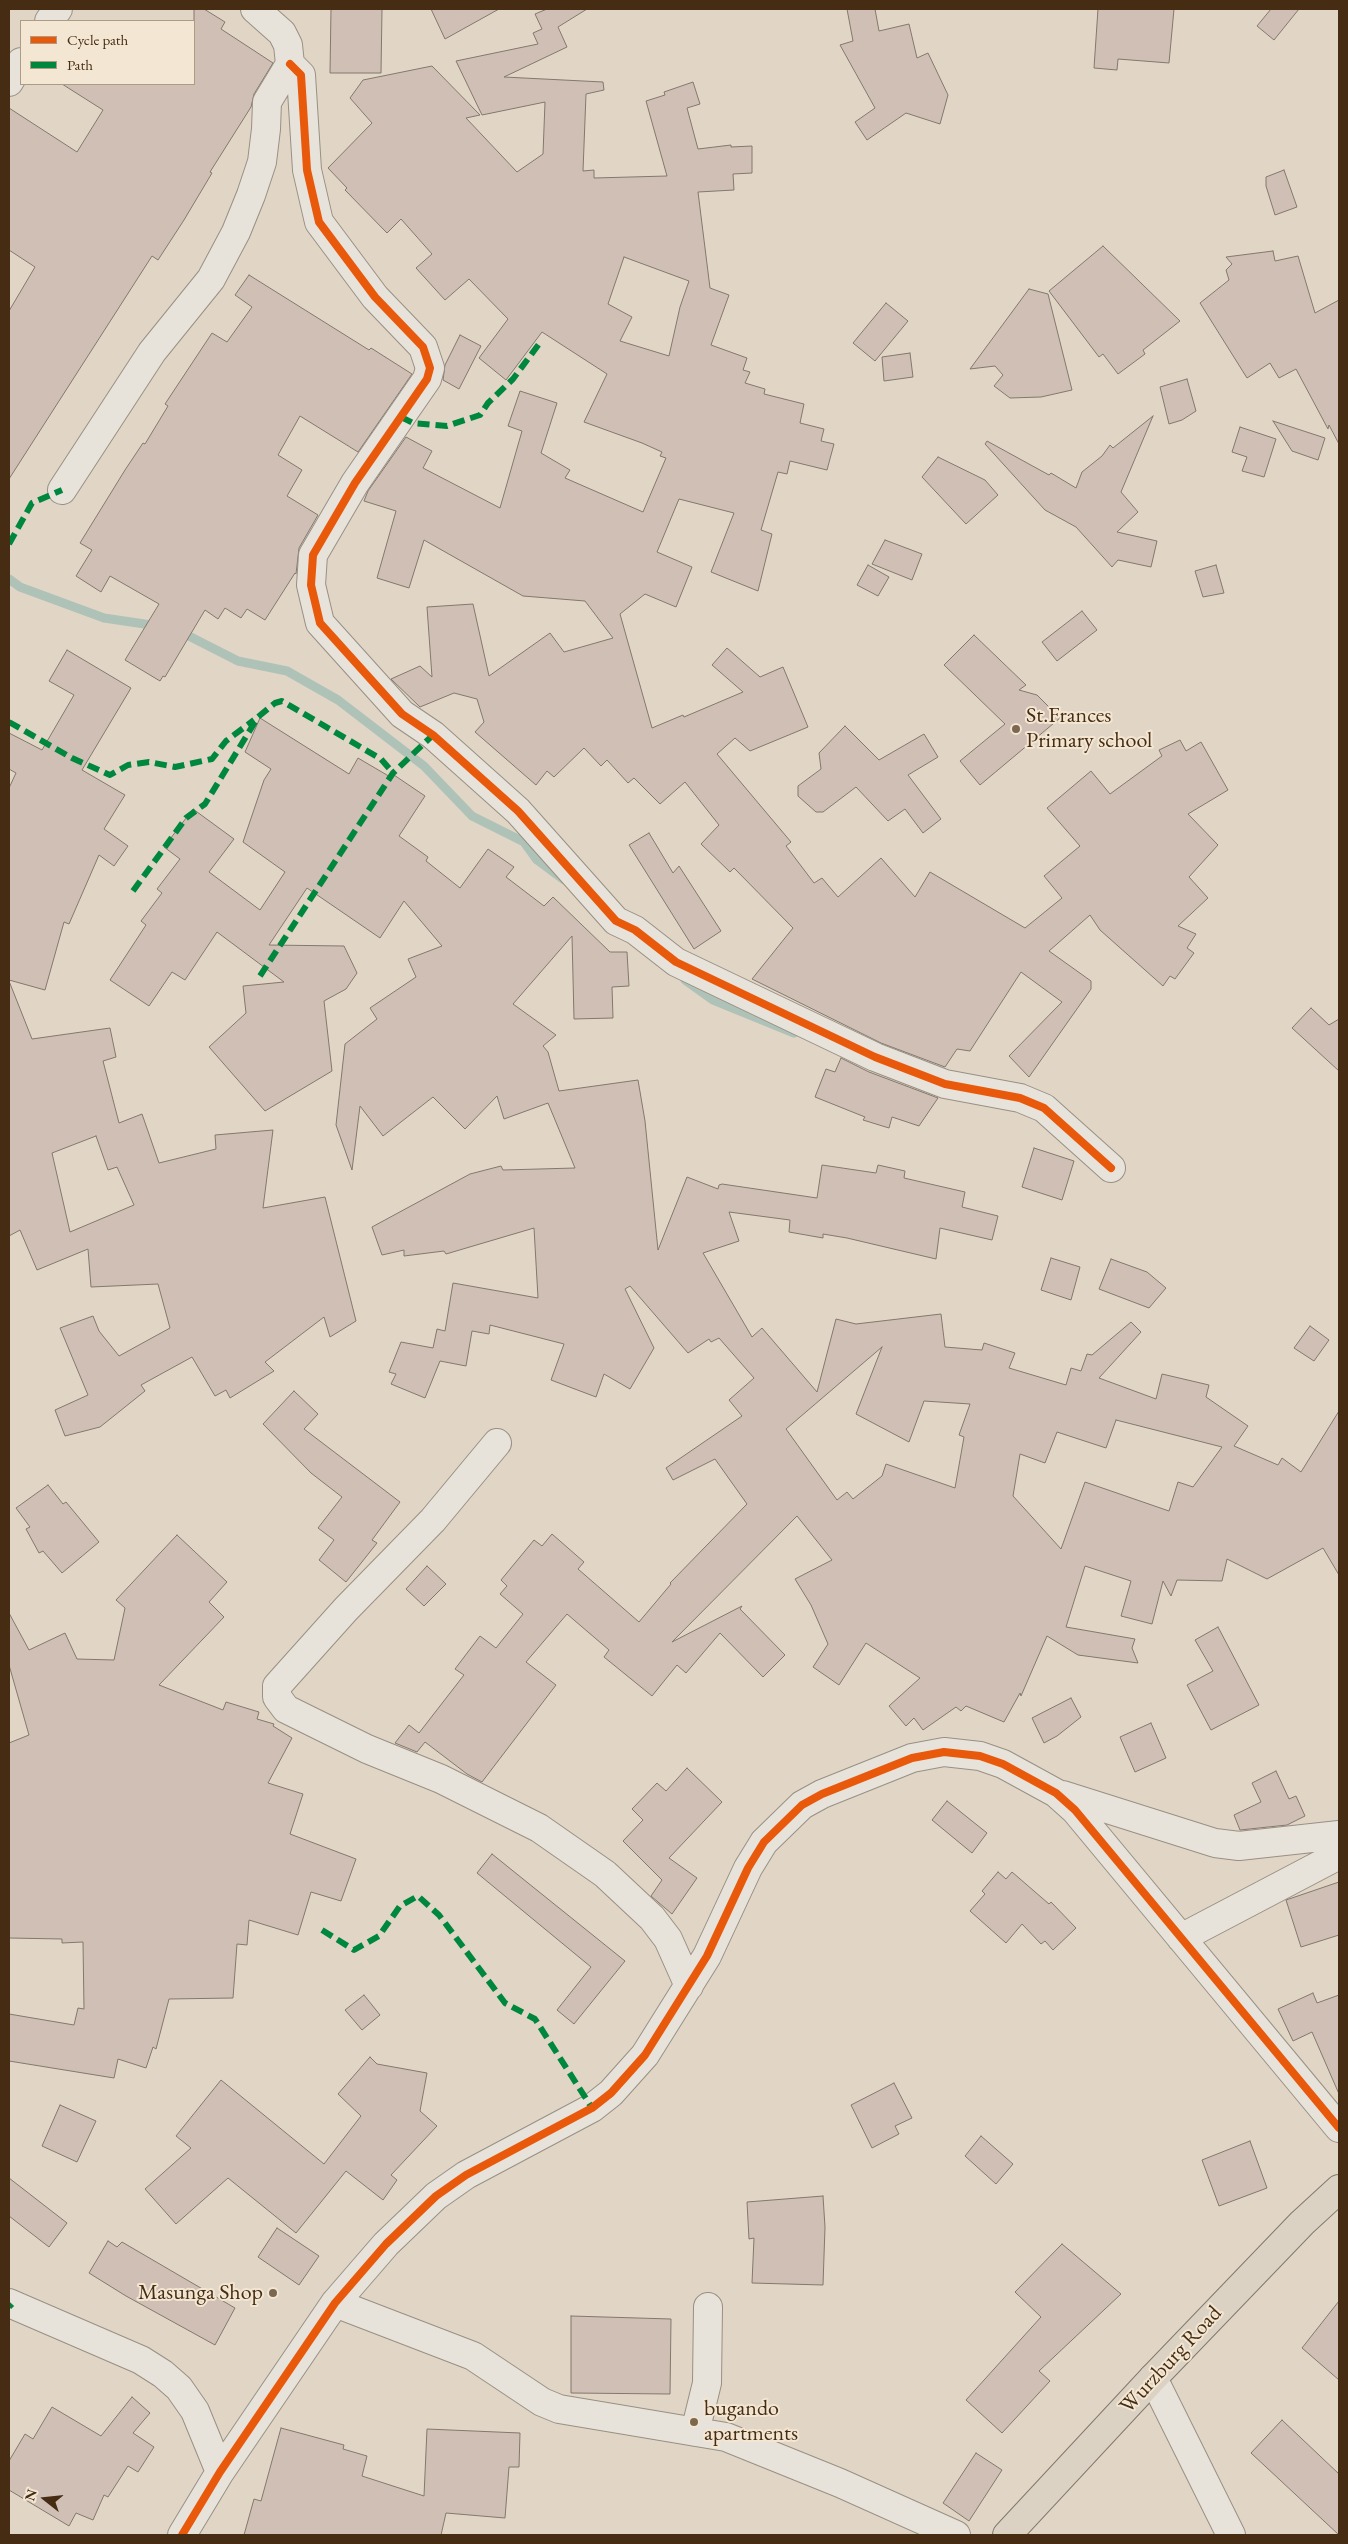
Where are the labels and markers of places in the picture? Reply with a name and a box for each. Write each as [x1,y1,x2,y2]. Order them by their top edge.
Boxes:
place label: St.Frances Primary school [1026,703,1152,754]
marker: St.Frances Primary school [1010,723,1022,735]
place label: Masunga Shop [138,2280,263,2306]
marker: Masunga Shop [267,2287,279,2299]
place label: bugando apartments [704,2396,798,2448]
marker: bugando apartments [688,2416,700,2428]

